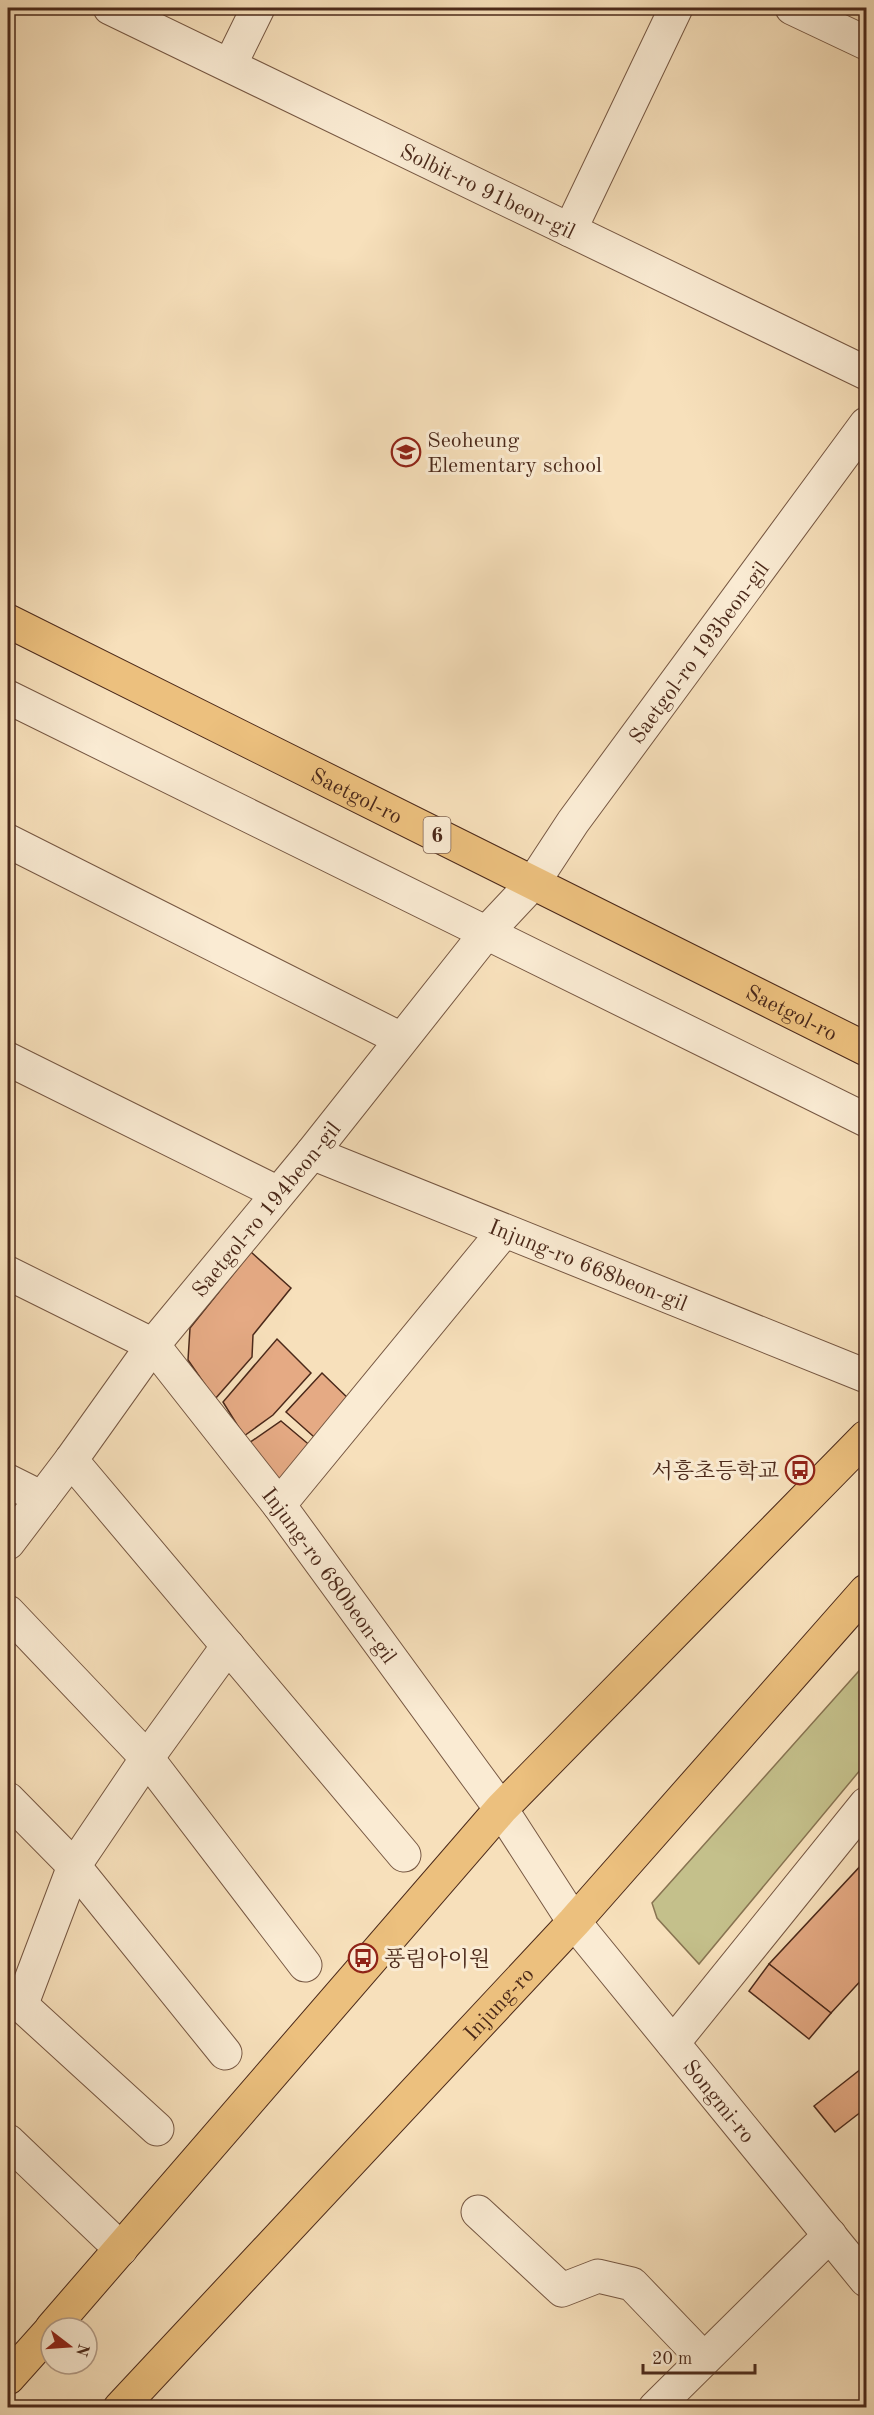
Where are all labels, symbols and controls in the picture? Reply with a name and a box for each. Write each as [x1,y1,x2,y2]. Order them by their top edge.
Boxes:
street label: Solbit-ro 91beon-gil [396,141,578,244]
place label: Seoheung Elementary school [427,430,602,477]
school or university icon: Seoheung Elementary school [390,436,422,468]
street label: Saetgol-ro 193beon-gil [626,558,774,748]
street label: Saetgol-ro [307,765,405,829]
road number: 6 [424,817,450,853]
street label: Saetgol-ro [742,982,840,1046]
street label: Saetgol-ro 194beon-gil [189,1118,345,1302]
street label: Injung-ro 668beon-gil [485,1216,690,1316]
bus stop icon: 서흥초등학교 [784,1454,816,1486]
place label: 서흥초등학교 [651,1459,779,1483]
street label: Injung-ro 680beon-gil [257,1484,400,1668]
bus stop icon: 풍림아이원 [347,1942,379,1974]
place label: 풍림아이원 [384,1947,490,1971]
street label: Injung-ro [460,1964,539,2045]
street label: Songmi-ro [678,2056,758,2148]
north arrow [39,2316,99,2376]
scale bar [643,2337,756,2375]
text: N [72,2342,91,2359]
text: 20 m [652,2350,692,2368]

